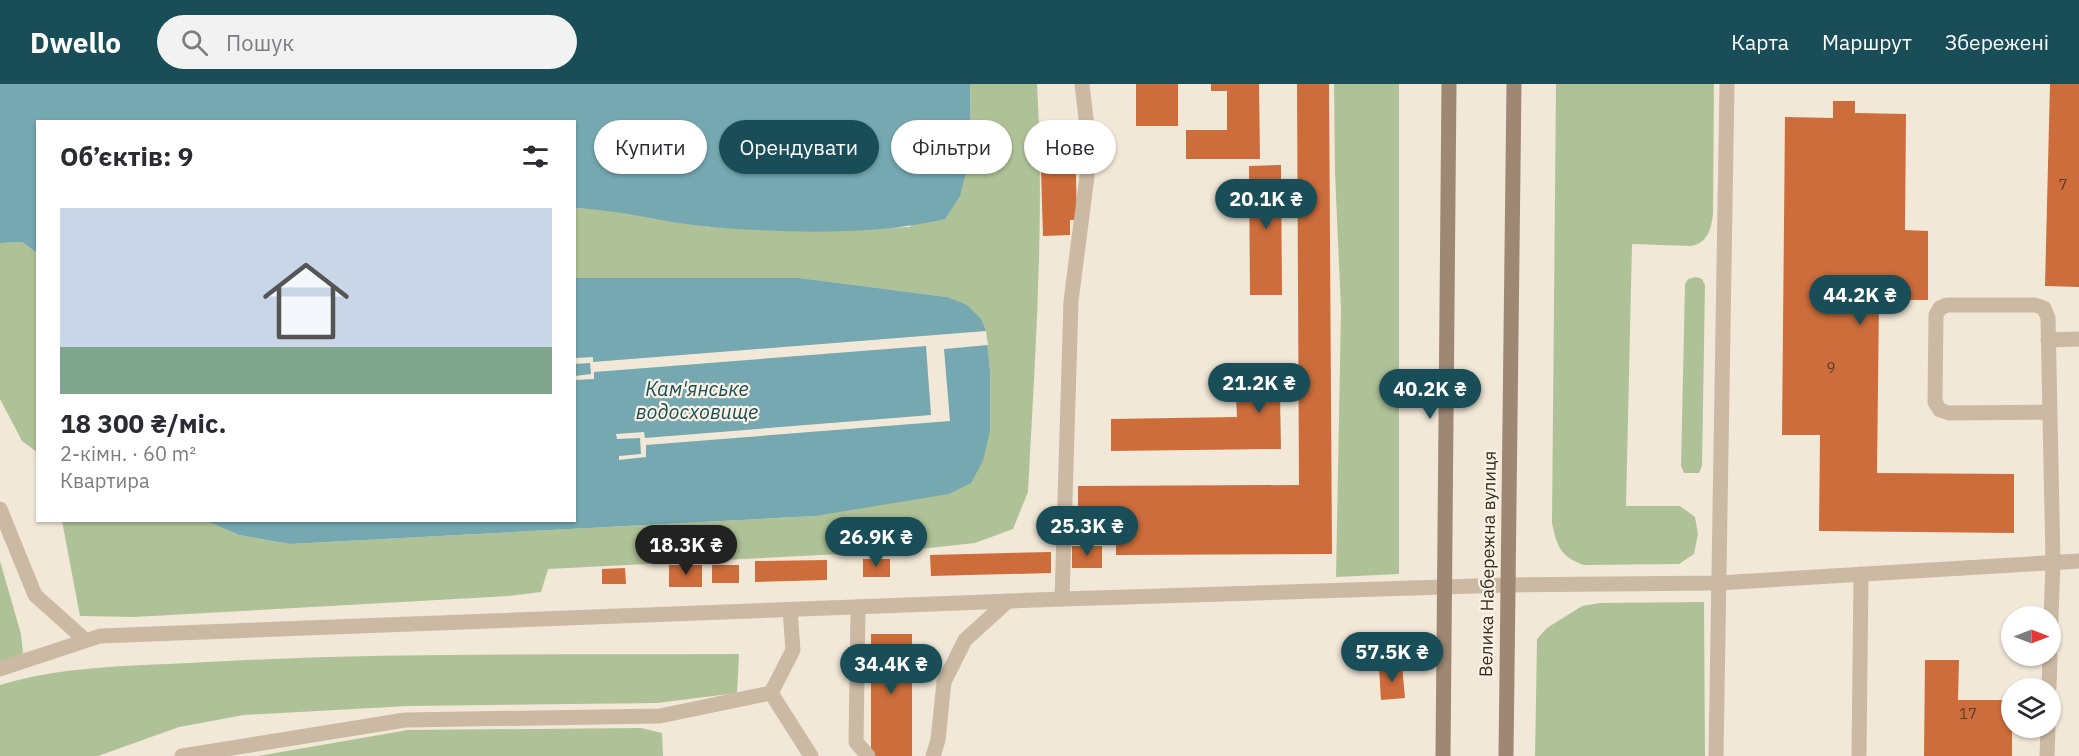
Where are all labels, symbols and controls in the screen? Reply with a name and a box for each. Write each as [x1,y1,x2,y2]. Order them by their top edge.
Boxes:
search box [157,15,577,69]
text: Dwello [30,24,121,61]
icon: search [178,26,211,59]
text: Пошук [226,28,294,57]
text: Карта [1731,28,1789,56]
text: Маршрут [1822,28,1912,56]
text: Збережені [1945,28,2049,56]
chip: Купити [594,120,707,174]
chip: Орендувати [719,120,879,174]
chip: Фільтри [891,120,1012,174]
chip: Нове [1024,120,1116,174]
text: Об’єктів: 9 [60,139,193,173]
icon: filters [519,140,552,173]
house number: 7 [2058,175,2068,194]
pin: 20.1K ₴ [1211,179,1321,230]
text: 20.1K ₴ [1229,185,1303,212]
icon: home [252,247,360,355]
pin: 44.2K ₴ [1805,275,1915,326]
text: 44.2K ₴ [1823,281,1897,308]
house number: 9 [1826,358,1836,377]
pin: 21.2K ₴ [1204,363,1314,414]
text: 21.2K ₴ [1222,369,1296,396]
pin: 40.2K ₴ [1375,369,1485,420]
water label: Кам'янське водосховище [636,375,758,425]
text: 40.2K ₴ [1393,375,1467,402]
text: 18 300 ₴/міс. [60,406,227,440]
text: 2-кімн. · 60 m² [60,440,196,467]
street label: Велика Набережна вулиця [1474,451,1501,677]
text: Квартира [60,467,150,494]
pin: 25.3K ₴ [1032,506,1142,557]
text: 25.3K ₴ [1050,512,1124,539]
pin: 26.9K ₴ [821,517,931,568]
text: 26.9K ₴ [839,523,913,550]
pin: 18.3K ₴ [631,525,741,576]
text: 18.3K ₴ [649,531,723,558]
north arrow [2001,606,2061,666]
map controls [2001,606,2061,738]
pin: 57.5K ₴ [1337,632,1447,683]
text: 57.5K ₴ [1355,638,1429,665]
pin: 34.4K ₴ [836,644,946,695]
text: 34.4K ₴ [854,650,928,677]
button: layers [2001,678,2061,738]
house number: 17 [1959,704,1977,723]

